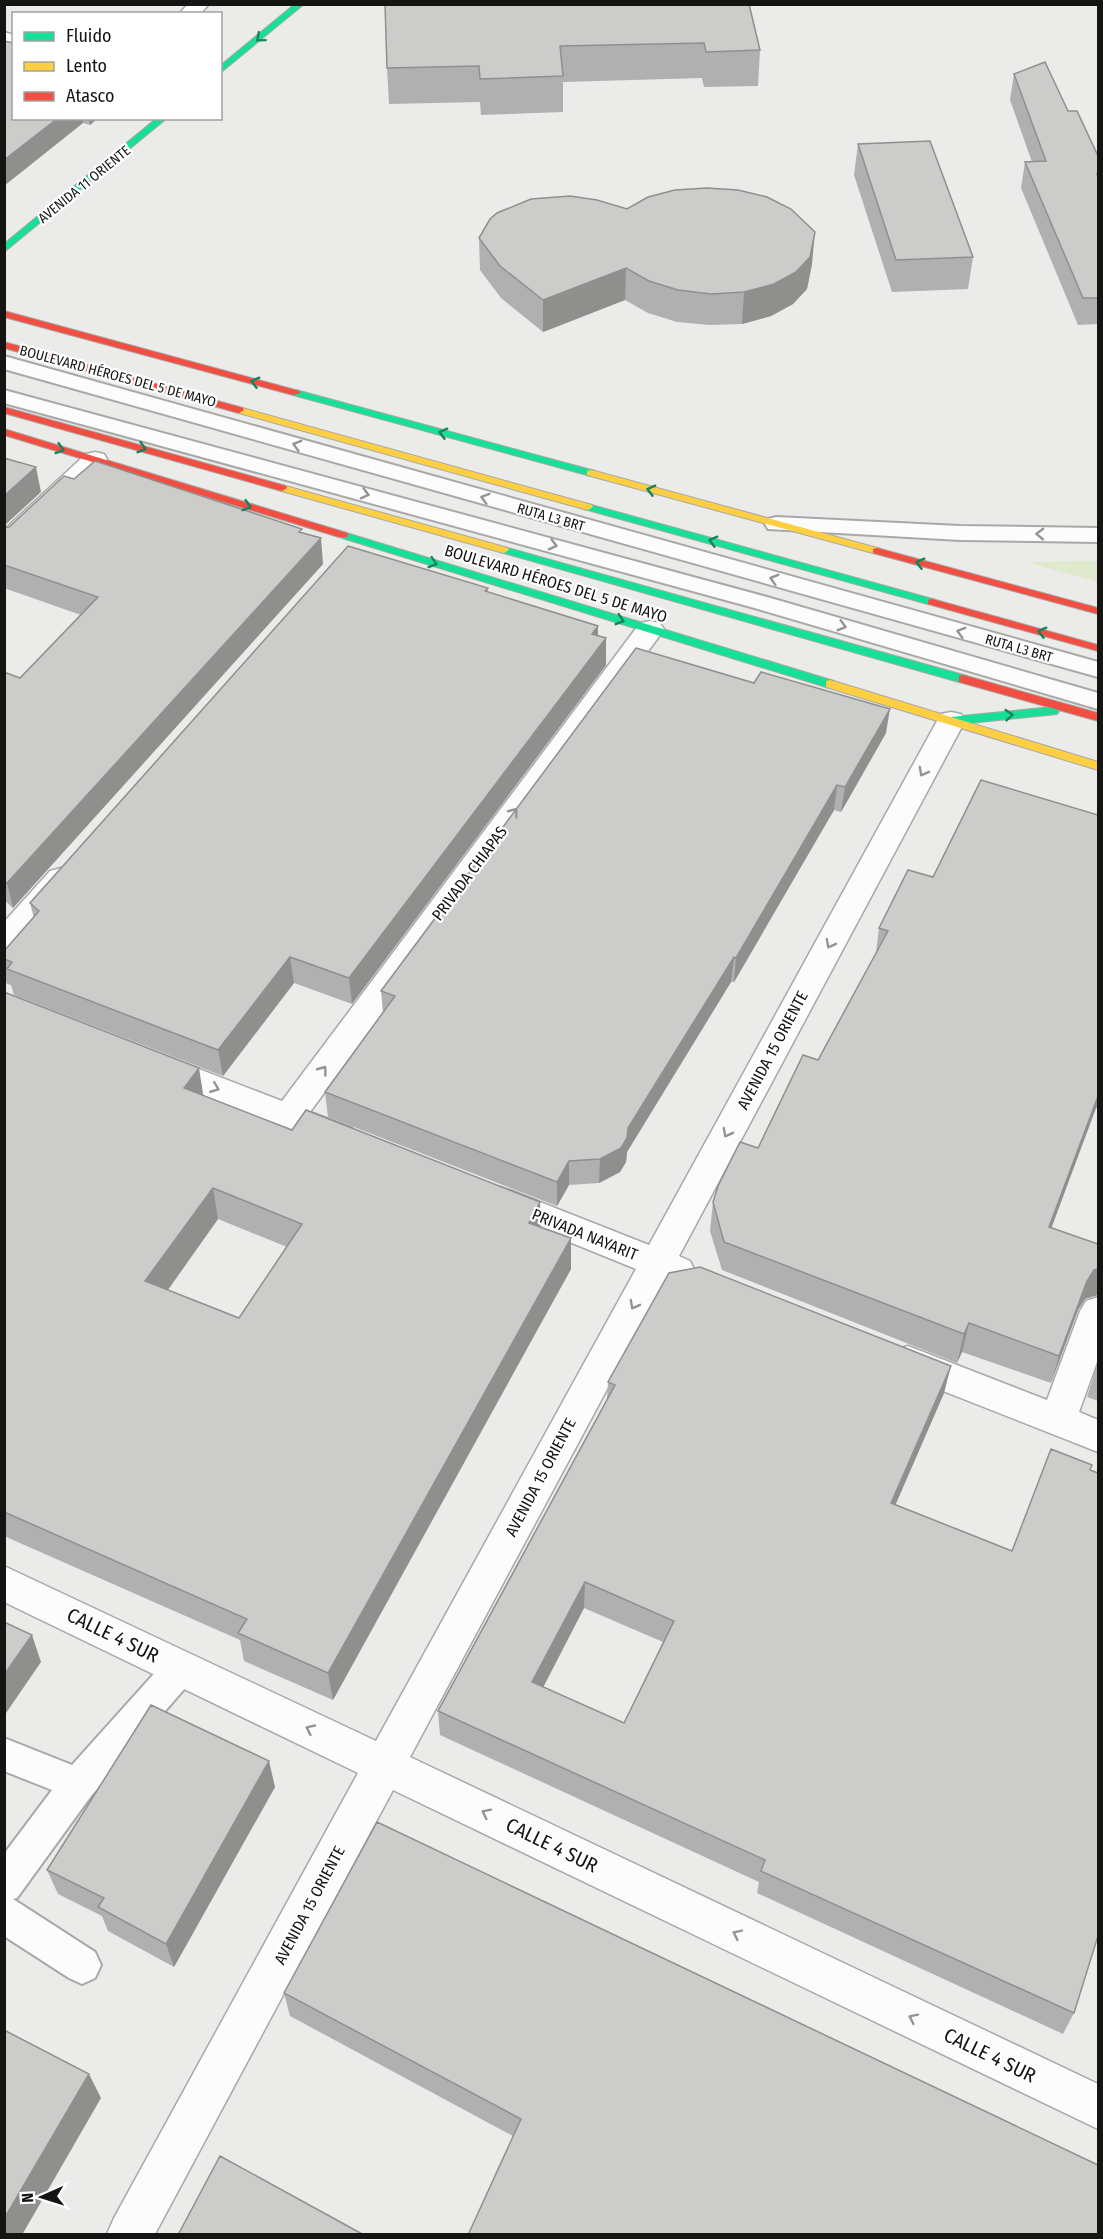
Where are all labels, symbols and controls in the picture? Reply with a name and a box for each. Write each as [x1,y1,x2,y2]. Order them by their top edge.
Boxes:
legend [12,12,222,120]
text: Fluido [66,25,112,47]
one-way arrow [256,30,267,41]
text: Lento [66,55,107,77]
text: Atasco [66,85,114,107]
street label: AVENIDA 11 ORIENTE [35,142,134,227]
street label: BOULEVARD HÉROES DEL 5 DE MAYO [18,341,218,411]
one-way arrow [250,377,260,390]
one-way arrow [438,428,448,441]
one-way arrow [292,440,303,452]
one-way arrow [136,441,147,453]
one-way arrow [55,442,65,454]
one-way arrow [646,485,657,497]
one-way arrow [359,487,370,499]
one-way arrow [480,493,491,505]
one-way arrow [241,499,252,511]
street label: RUTA L3 BRT [515,500,587,535]
one-way arrow [1036,528,1045,540]
one-way arrow [708,536,718,548]
one-way arrow [548,538,558,551]
street label: BOULEVARD HÉROES DEL 5 DE MAYO [442,541,669,626]
one-way arrow [427,556,438,568]
one-way arrow [916,558,926,570]
one-way arrow [769,574,779,586]
one-way arrow [614,613,625,625]
one-way arrow [836,619,847,631]
one-way arrow [956,627,967,639]
one-way arrow [1037,627,1047,640]
street label: RUTA L3 BRT [983,631,1055,666]
one-way arrow [1005,709,1014,722]
one-way arrow [919,766,930,776]
one-way arrow [507,807,518,818]
street label: PRIVADA CHIAPAS [428,822,511,924]
one-way arrow [826,937,837,948]
street label: AVENIDA 15 ORIENTE [733,988,812,1113]
one-way arrow [316,1065,327,1076]
one-way arrow [209,1081,220,1093]
one-way arrow [723,1127,734,1138]
street label: PRIVADA NAYARIT [529,1205,641,1265]
one-way arrow [630,1298,641,1309]
street label: AVENIDA 15 ORIENTE [501,1415,580,1540]
street label: CALLE 4 SUR [63,1602,163,1668]
one-way arrow [306,1724,317,1736]
one-way arrow [481,1809,492,1821]
street label: CALLE 4 SUR [502,1812,602,1878]
street label: AVENIDA 15 ORIENTE [270,1843,349,1968]
one-way arrow [733,1929,744,1941]
one-way arrow [909,2014,920,2026]
street label: CALLE 4 SUR [940,2022,1040,2088]
north arrow [12,2167,72,2227]
text: N [18,2192,37,2203]

